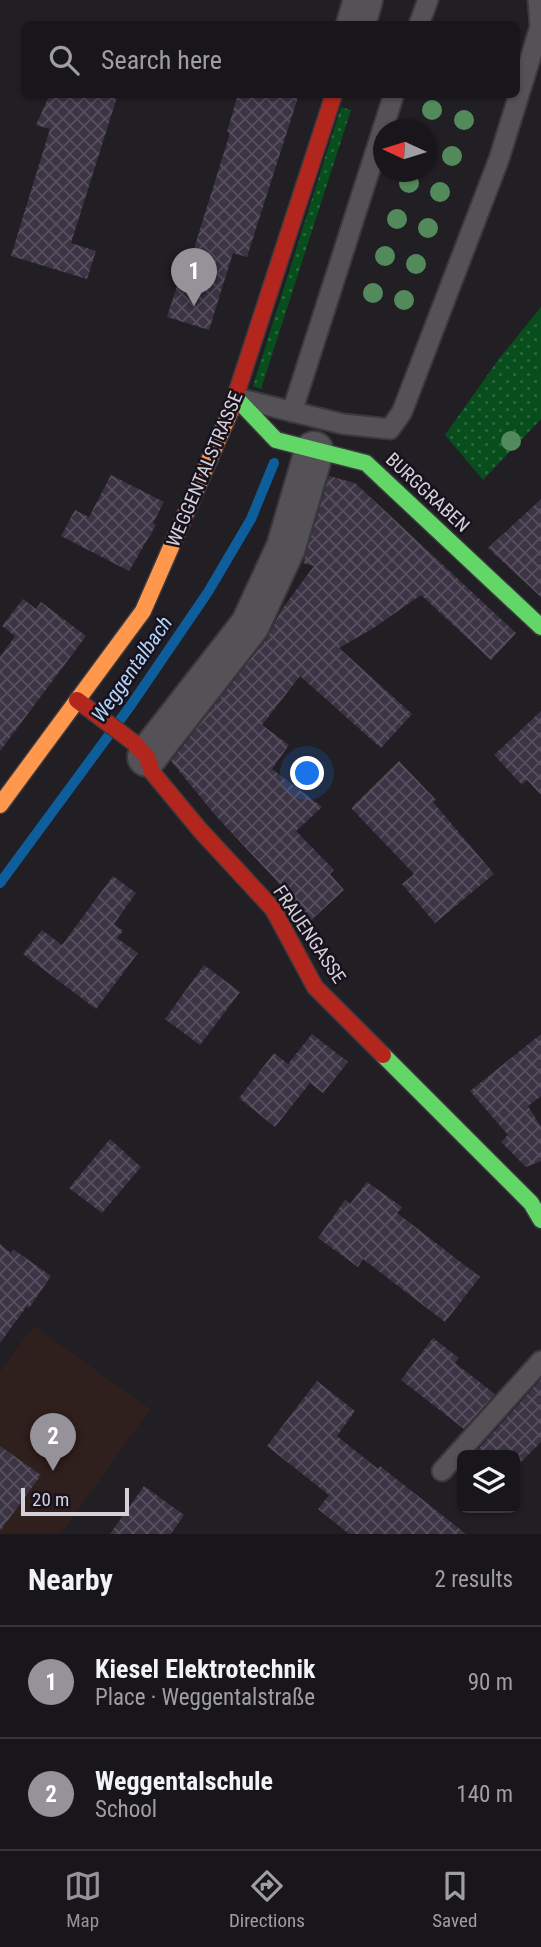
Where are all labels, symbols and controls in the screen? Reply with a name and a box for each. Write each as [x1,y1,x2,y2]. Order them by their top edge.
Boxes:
search box [21,21,520,98]
icon: search [45,41,83,79]
text: Search here [101,45,222,75]
north arrow [373,119,436,182]
pin: 1 [171,248,217,306]
street label: WEGGENTALSTRASSE [161,388,248,550]
street label: BURGGRABEN [381,448,474,537]
water label: Weggentalbach [87,611,177,727]
your location [290,756,324,790]
street label: FRAUENGASSE [268,881,351,988]
pin: 2 [30,1413,76,1471]
map controls [457,1450,520,1513]
button: layers [457,1450,520,1513]
scale bar [21,1485,130,1517]
text: 20 m [32,1488,69,1511]
text: Nearby [28,1562,113,1597]
text: 2 results [435,1566,513,1593]
text: Kiesel Elektrotechnik [95,1654,315,1684]
text: 1 [45,1669,57,1696]
text: 90 m [468,1669,513,1696]
text: Place · Weggentalstraße [95,1684,315,1711]
text: Weggentalschule [95,1766,273,1796]
text: 2 [45,1781,57,1808]
text: 140 m [456,1781,513,1808]
text: School [95,1796,157,1823]
tab: Map [64,1867,102,1932]
tab: Directions [229,1867,305,1932]
tab: Saved [432,1867,477,1932]

